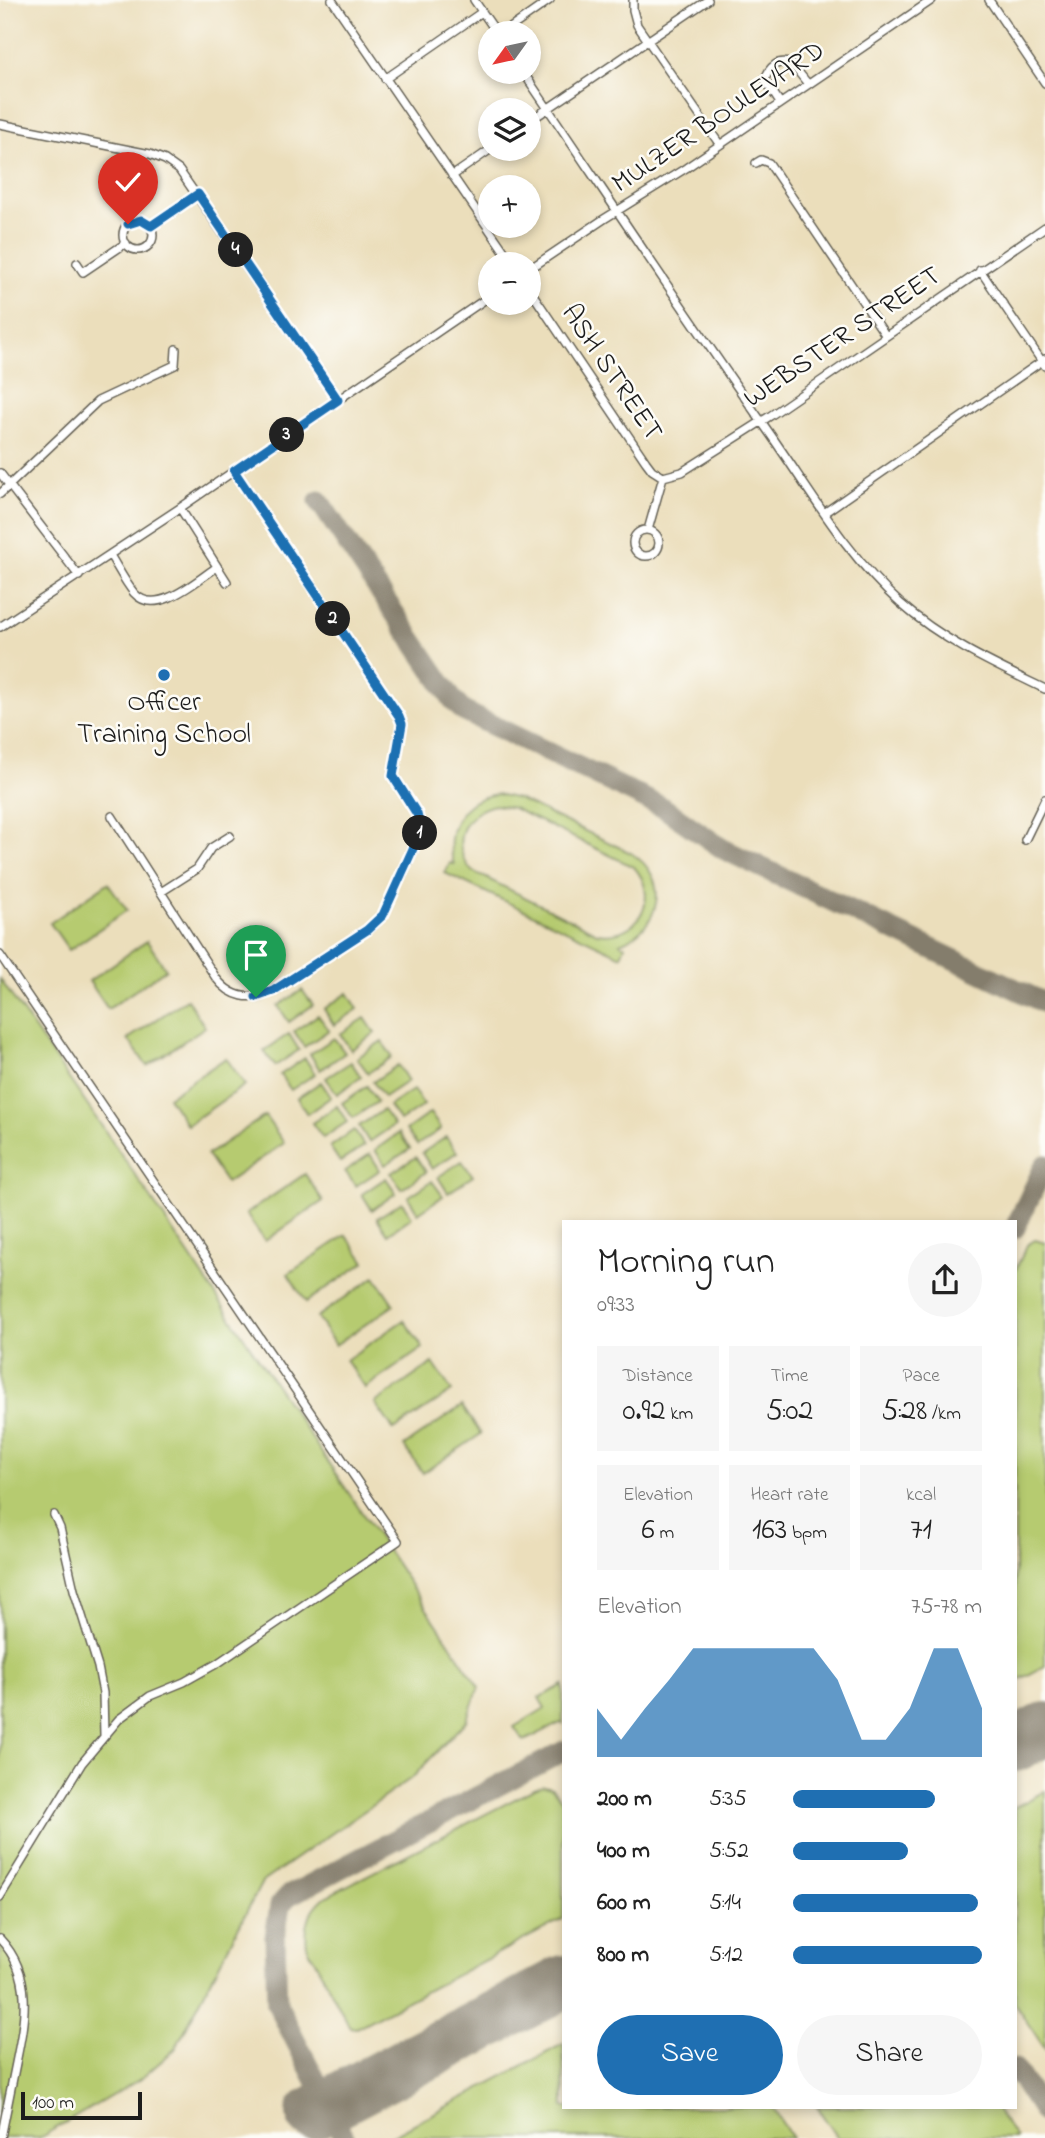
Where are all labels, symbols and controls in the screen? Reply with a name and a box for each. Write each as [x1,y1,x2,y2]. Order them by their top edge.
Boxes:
north arrow [478,21,541,84]
map controls [478,21,541,315]
street label: MULZER BOULEVARD [604,31,834,205]
button: layers [478,98,541,161]
pin [98,152,158,224]
icon: check [109,163,147,201]
button: + [478,175,541,238]
pin: 4 [218,232,254,268]
text: 4 [232,236,239,263]
button: − [478,252,541,315]
street label: WEBSTER STREET [736,257,950,419]
street label: ASH STREET [550,296,672,450]
pin: 3 [270,418,304,452]
text: 3 [283,421,290,448]
pin: 2 [316,602,350,636]
text: 2 [328,605,337,632]
marker: Officer Training School [156,667,172,683]
place label: Officer Training School [77,683,251,756]
pin: 1 [402,816,438,850]
text: 1 [416,819,423,846]
pin [226,925,286,997]
icon: arrive [237,936,275,974]
text: Morning run [597,1235,775,1291]
button: share [908,1243,982,1317]
text: 09:33 [597,1289,635,1322]
text: Distance [623,1363,693,1390]
text: Time [771,1363,808,1390]
text: Pace [903,1363,940,1390]
text: 0.92 [622,1390,665,1434]
text: 5:02 [766,1390,813,1434]
text: 5:28 [881,1390,927,1434]
text: km [665,1401,693,1428]
text: /km [927,1401,961,1428]
text: Elevation [623,1482,693,1509]
text: Heart rate [751,1482,828,1509]
text: kcal [906,1482,936,1509]
text: 6 [641,1509,655,1553]
text: 163 [752,1509,787,1553]
text: 71 [910,1509,932,1553]
text: m [655,1520,674,1547]
text: bpm [787,1520,827,1547]
text: Elevation [597,1591,682,1624]
text: 75–78 m [911,1591,982,1624]
text: 200 m [597,1783,652,1816]
text: 5:35 [709,1783,747,1816]
text: 400 m [597,1835,650,1868]
text: 5:52 [709,1835,749,1868]
text: 600 m [597,1887,651,1920]
text: 5:14 [709,1887,741,1920]
text: 800 m [597,1939,649,1972]
text: 5:12 [709,1939,743,1972]
button: Save [597,2015,783,2095]
button: Share [797,2015,982,2095]
scale bar [21,2089,142,2121]
text: 100 m [32,2090,74,2117]

